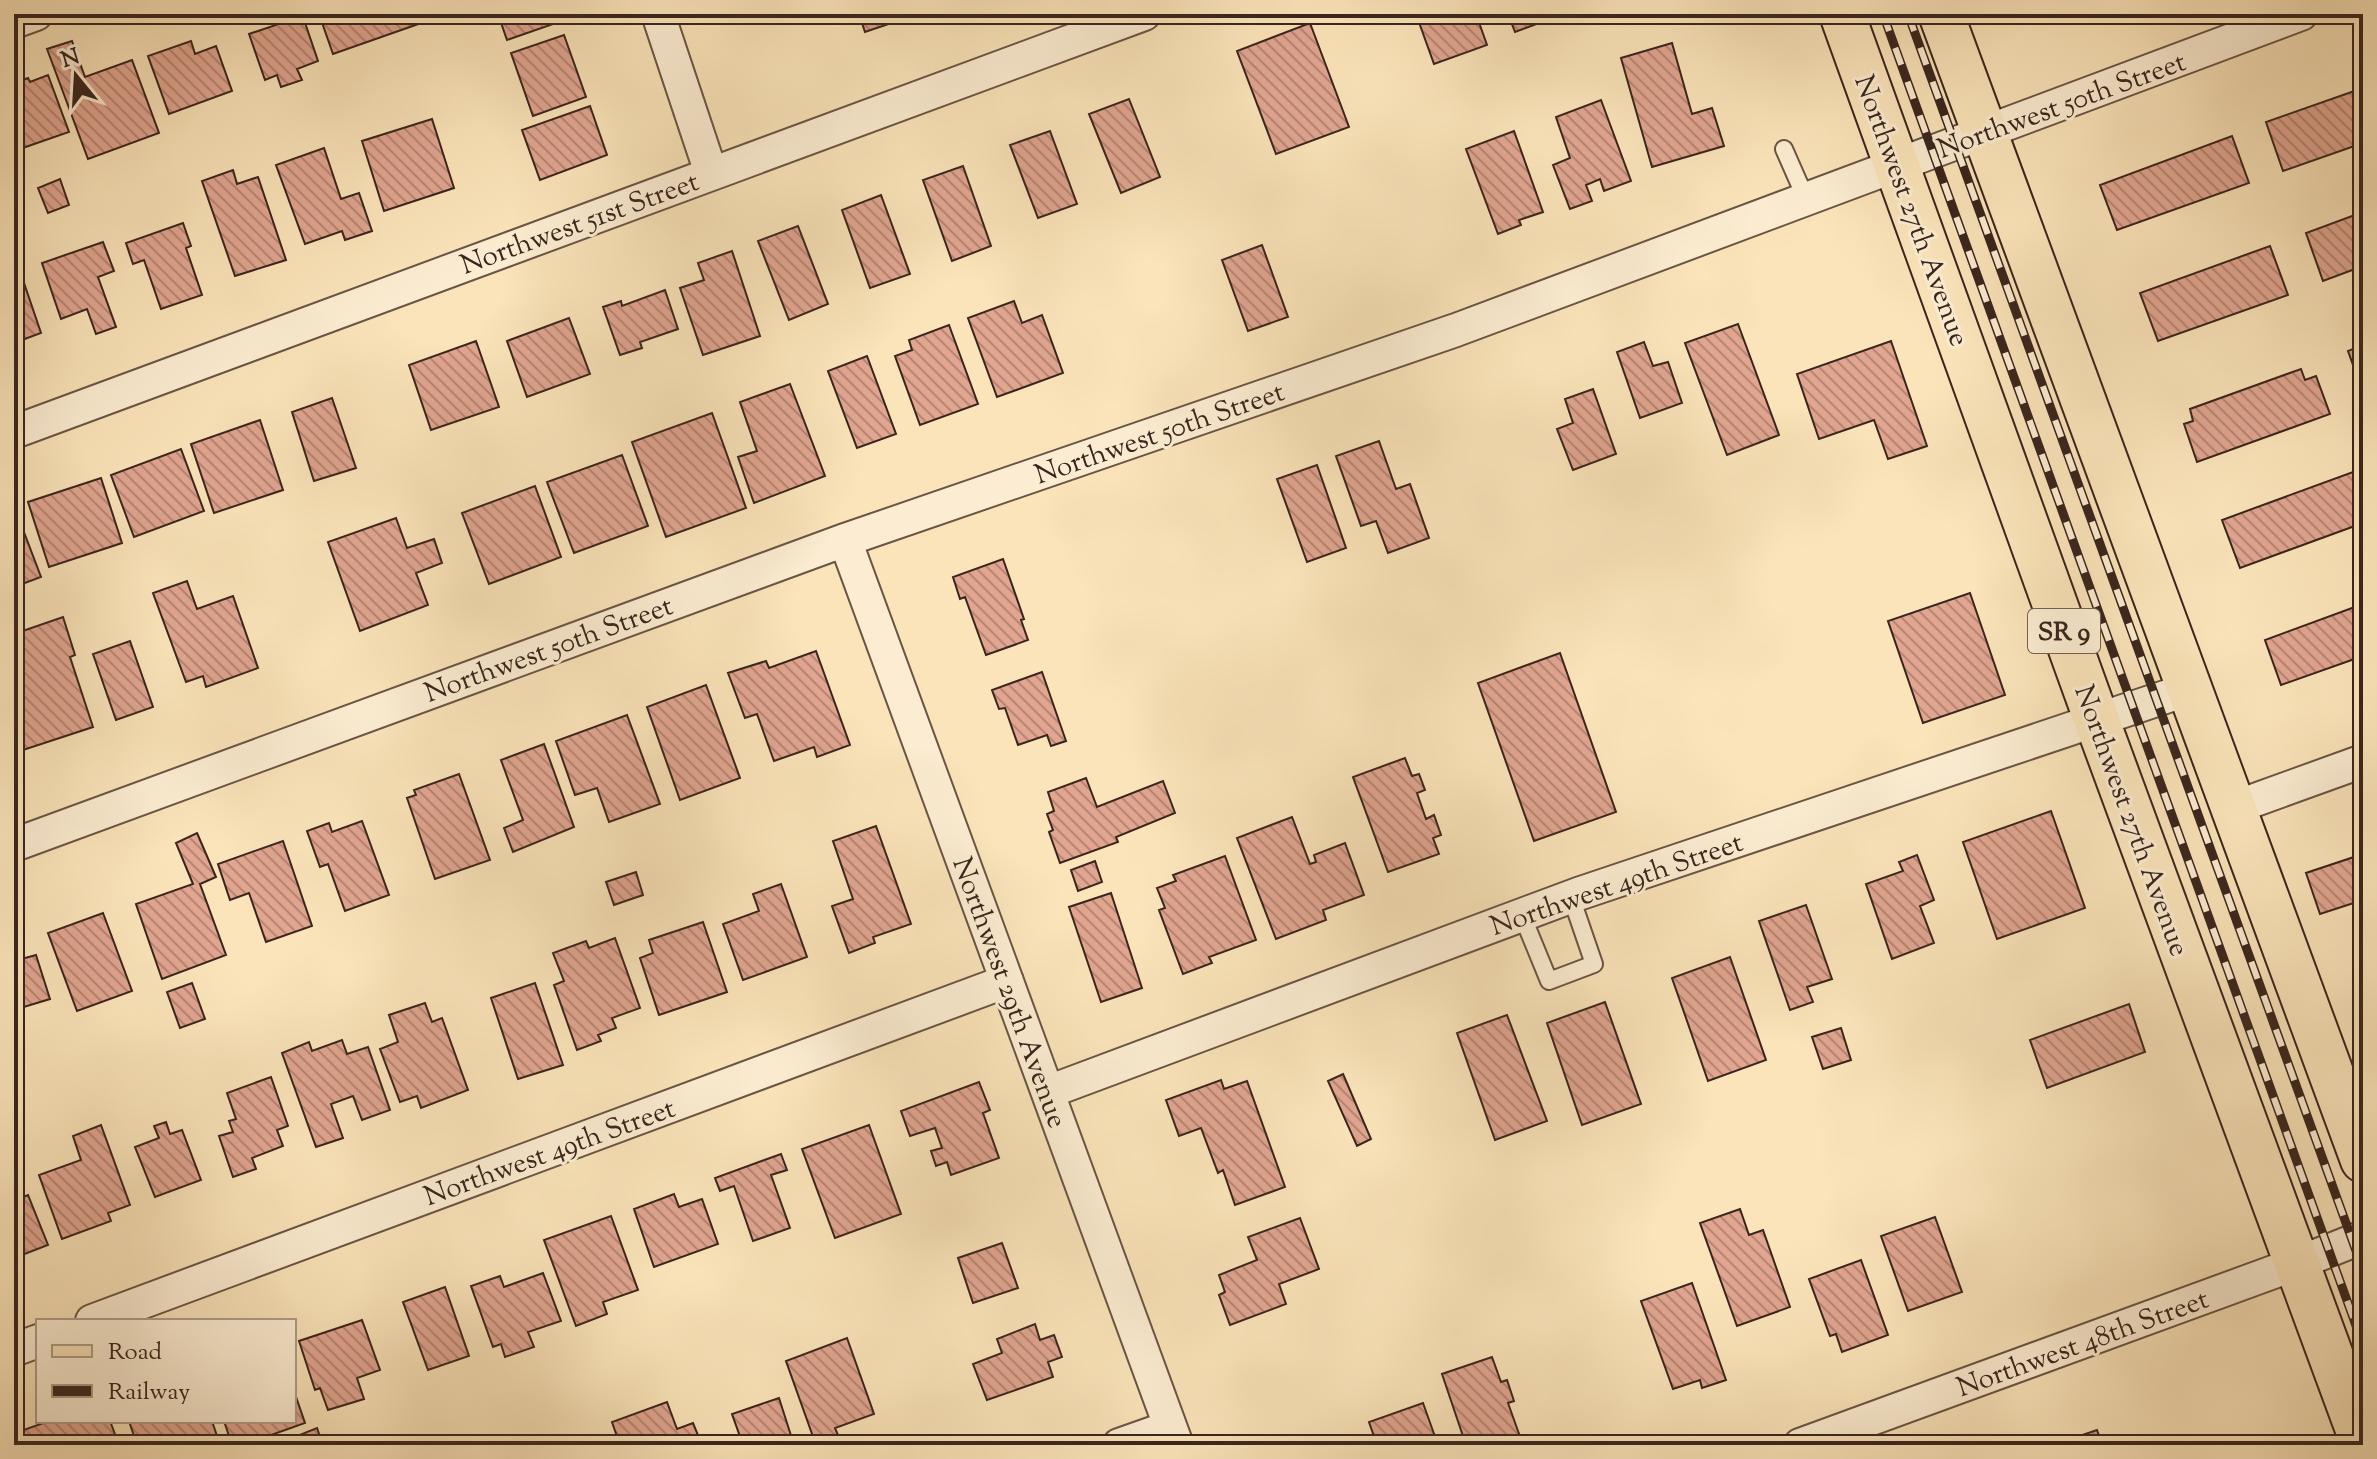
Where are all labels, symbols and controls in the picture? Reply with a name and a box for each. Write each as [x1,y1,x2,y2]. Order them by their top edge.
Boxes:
north arrow [36,36,116,116]
text: N [57,42,84,78]
street label: Northwest 50th Street [1932,43,2192,170]
street label: Northwest 27th Avenue [1842,70,1978,352]
street label: Northwest 51st Street [455,163,705,287]
street label: Northwest 50th Street [1030,373,1291,496]
street label: Northwest 50th Street [419,587,679,714]
road number: SR 9 [2028,609,2100,653]
street label: Northwest 27th Avenue [2062,680,2198,962]
street label: Northwest 49th Street [1485,824,1749,948]
street label: Northwest 29th Avenue [941,852,1076,1134]
street label: Northwest 49th Street [419,1090,682,1218]
street label: Northwest 48th Street [1951,1280,2215,1409]
legend [36,1319,296,1423]
text: Road [108,1336,162,1370]
text: Railway [108,1376,190,1410]

